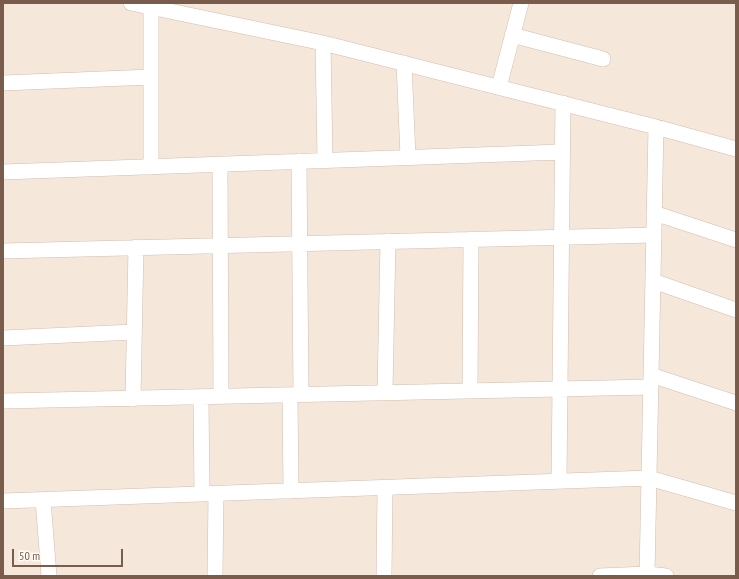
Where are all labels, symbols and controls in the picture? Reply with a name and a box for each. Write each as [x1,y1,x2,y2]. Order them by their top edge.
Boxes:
scale bar [14,541,125,567]
text: 50 m [19,548,40,563]

